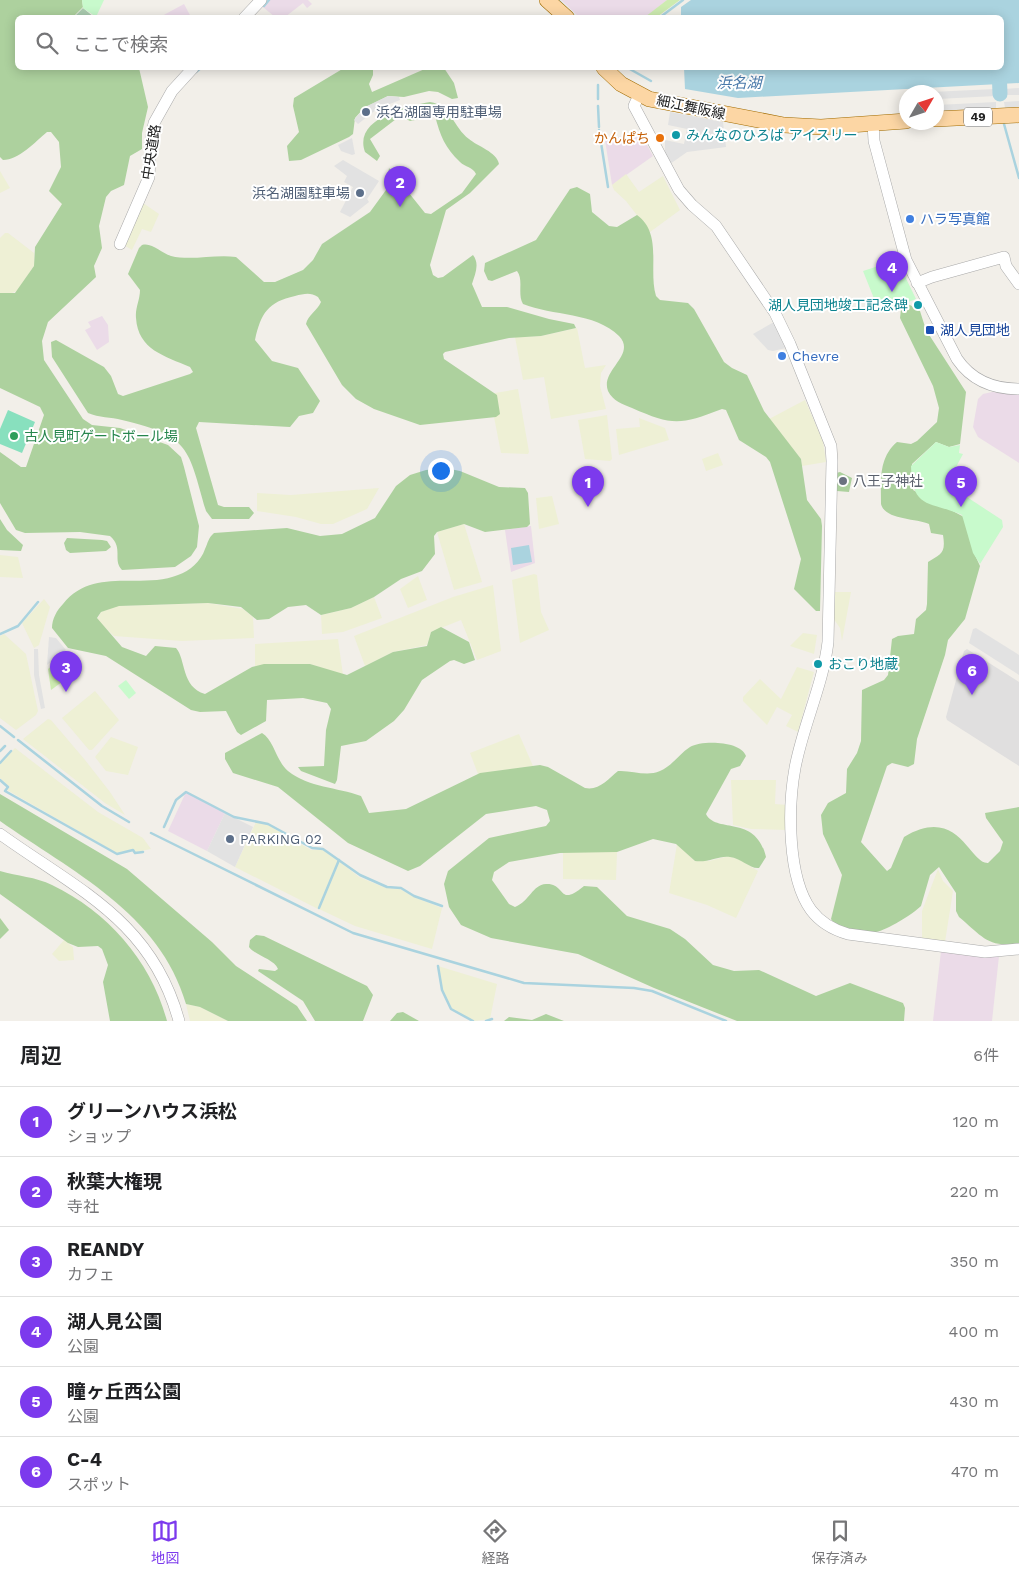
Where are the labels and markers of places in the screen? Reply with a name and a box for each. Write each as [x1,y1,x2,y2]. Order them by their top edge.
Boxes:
place label: 浜名湖園専用駐車場 [376,104,502,120]
marker: 浜名湖園専用駐車場 [360,106,372,118]
place label: みんなのひろば アイスリー [686,127,858,143]
marker: みんなのひろば アイスリー [670,129,682,141]
place label: かんぱち [594,130,650,146]
marker: かんぱち [654,132,666,144]
pin: 2 [384,166,416,207]
place label: 浜名湖園駐車場 [252,185,350,201]
marker: 浜名湖園駐車場 [354,187,366,199]
place label: ハラ写真館 [920,211,990,227]
marker: ハラ写真館 [904,213,916,225]
pin: 4 [876,251,908,292]
place label: 湖人見団地竣工記念碑 [768,297,908,313]
marker: 湖人見団地竣工記念碑 [912,299,924,311]
place label: 湖人見団地 [940,322,1010,338]
marker: 湖人見団地 [924,324,936,336]
place label: Chevre [792,348,839,364]
marker: Chevre [776,350,788,362]
place label: 古人見町ゲートボール場 [24,428,178,444]
marker: 古人見町ゲートボール場 [8,430,20,442]
pin: 1 [572,466,604,507]
pin: 5 [945,466,977,507]
place label: 八王子神社 [853,473,923,489]
marker: 八王子神社 [837,475,849,487]
pin: 3 [50,651,82,692]
pin: 6 [956,654,988,695]
place label: おこり地蔵 [828,656,898,672]
marker: おこり地蔵 [812,658,824,670]
place label: PARKING 02 [240,831,322,847]
marker: PARKING 02 [224,833,236,845]

